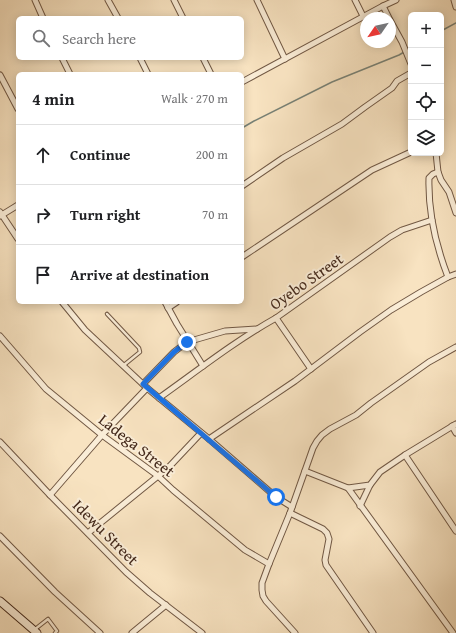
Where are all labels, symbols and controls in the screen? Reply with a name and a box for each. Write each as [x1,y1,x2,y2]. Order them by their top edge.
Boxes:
north arrow [360,12,396,48]
map controls [408,12,444,156]
button: + [408,12,444,48]
search box [16,16,244,60]
icon: search [30,27,52,49]
text: Search here [62,28,136,49]
button: − [408,48,444,84]
button: locate [408,84,444,120]
text: 4 min [32,86,74,111]
text: Walk · 270 m [161,89,228,108]
button: layers [408,120,444,156]
icon: ahead [32,144,54,166]
text: Continue [70,144,131,165]
text: 200 m [196,145,228,164]
icon: right [32,204,54,226]
text: Turn right [70,204,141,225]
text: 70 m [202,205,228,224]
street label: Oyebo Street [264,247,348,315]
icon: arrive [32,264,54,286]
text: Arrive at destination [70,264,209,285]
route end [178,333,196,351]
street label: Ladega Street [94,408,180,483]
route start [267,488,285,506]
street label: Idewu Street [67,493,145,571]

